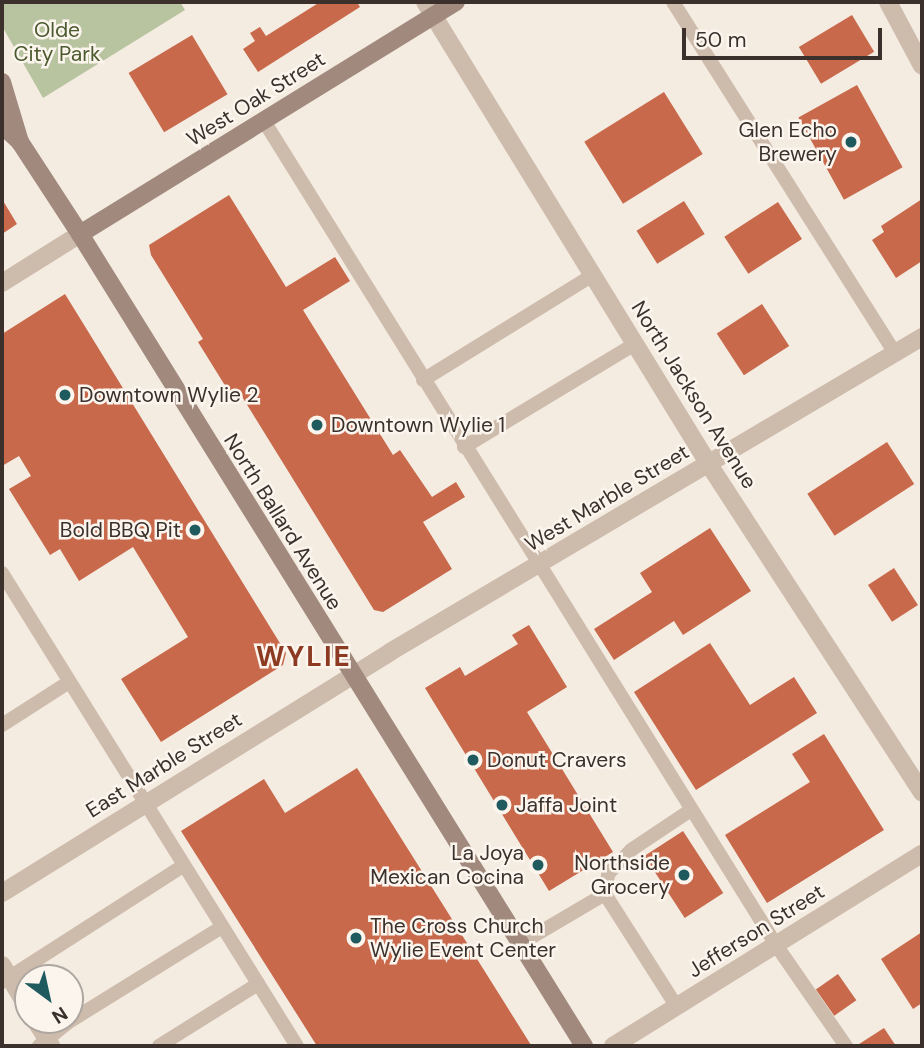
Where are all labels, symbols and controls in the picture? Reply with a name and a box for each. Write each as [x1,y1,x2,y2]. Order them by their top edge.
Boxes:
scale bar [686,14,886,58]
park label: Olde City Park [13,17,101,67]
text: 50 m [695,26,746,54]
street label: West Oak Street [182,46,330,152]
place label: Glen Echo Brewery [738,117,837,167]
marker: Glen Echo Brewery [843,134,859,150]
street label: North Jackson Avenue [626,296,762,494]
place label: Downtown Wylie 2 [79,382,259,408]
marker: Downtown Wylie 2 [57,387,73,403]
place label: Downtown Wylie 1 [331,412,505,438]
marker: Downtown Wylie 1 [309,417,325,433]
street label: North Ballard Avenue [219,429,347,615]
street label: West Marble Street [520,439,694,557]
place label: Bold BBQ Pit [60,517,181,543]
marker: Bold BBQ Pit [187,522,203,538]
district label: WYLIE [257,640,351,674]
street label: East Marble Street [81,707,247,823]
place label: Donut Cravers [487,747,626,773]
marker: Donut Cravers [465,752,481,768]
place label: Jaffa Joint [516,792,617,818]
marker: Jaffa Joint [494,797,510,813]
place label: La Joya Mexican Cocina [370,840,524,890]
place label: Northside Grocery [574,850,670,900]
marker: La Joya Mexican Cocina [530,857,546,873]
marker: Northside Grocery [676,867,692,883]
street label: Jefferson Street [683,879,829,983]
place label: The Cross Church Wylie Event Center [370,913,556,963]
marker: The Cross Church Wylie Event Center [348,930,364,946]
north arrow [14,964,84,1034]
text: N [47,1001,72,1030]

